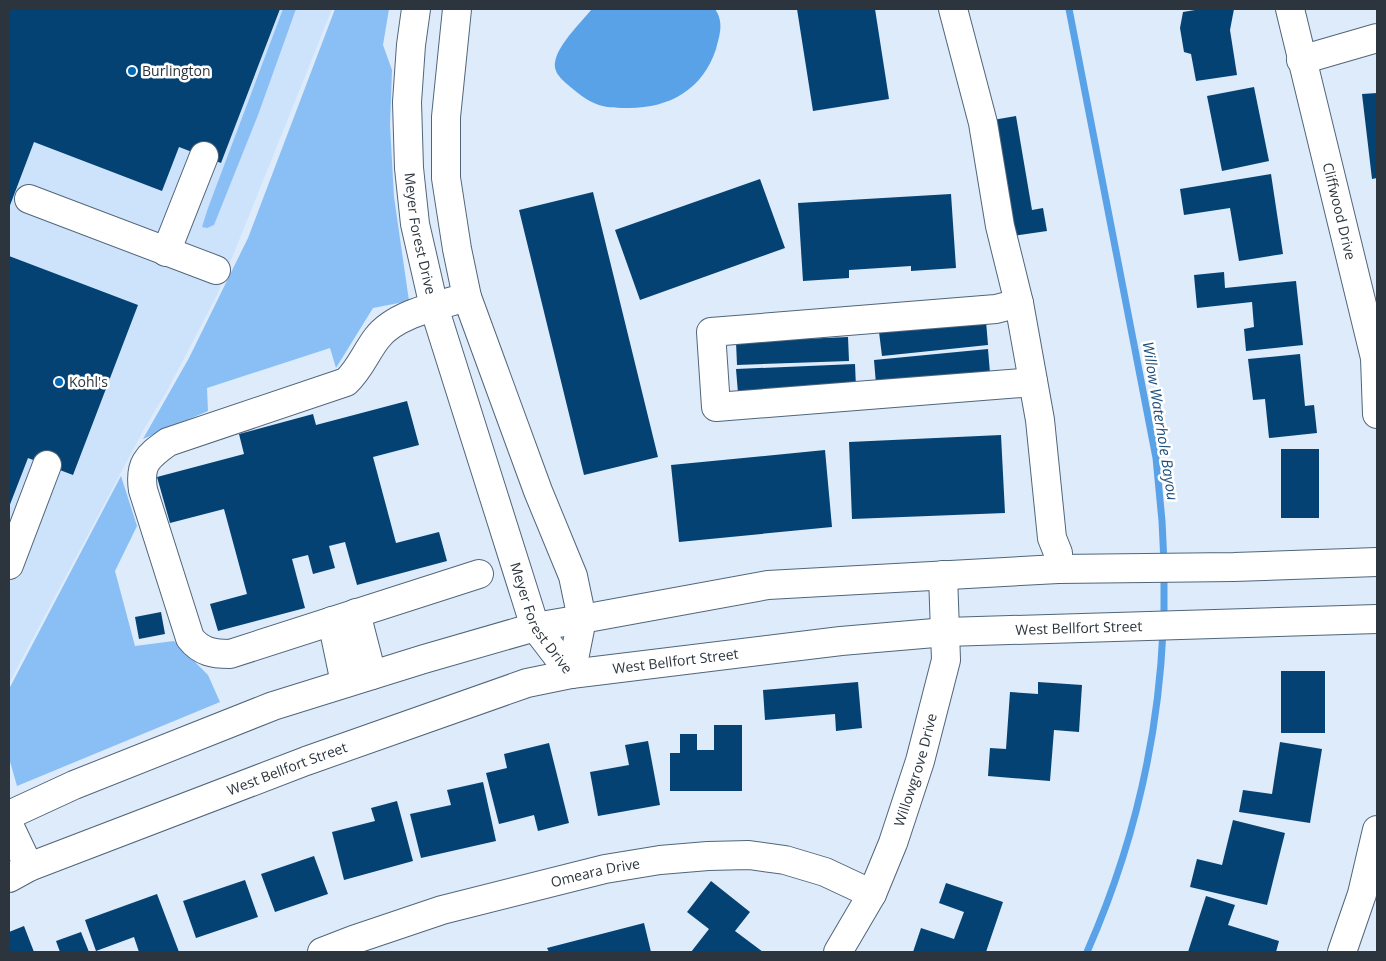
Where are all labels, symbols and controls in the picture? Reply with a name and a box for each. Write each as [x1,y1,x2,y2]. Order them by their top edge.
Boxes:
place label: Burlington [142,61,211,80]
marker: Burlington [126,65,138,77]
street label: Cliffwood Drive [1319,160,1361,262]
street label: Meyer Forest Drive [401,172,441,296]
water label: Willow Waterhole Bayou [1139,340,1183,502]
place label: Kohl's [69,372,108,391]
marker: Kohl's [53,376,65,388]
street label: Meyer Forest Drive [506,560,577,677]
street label: West Bellfort Street [1015,616,1143,639]
street label: West Bellfort Street [611,644,740,678]
street label: Willowgrove Drive [889,711,941,829]
street label: West Bellfort Street [224,737,350,799]
street label: Omeara Drive [549,853,641,891]

